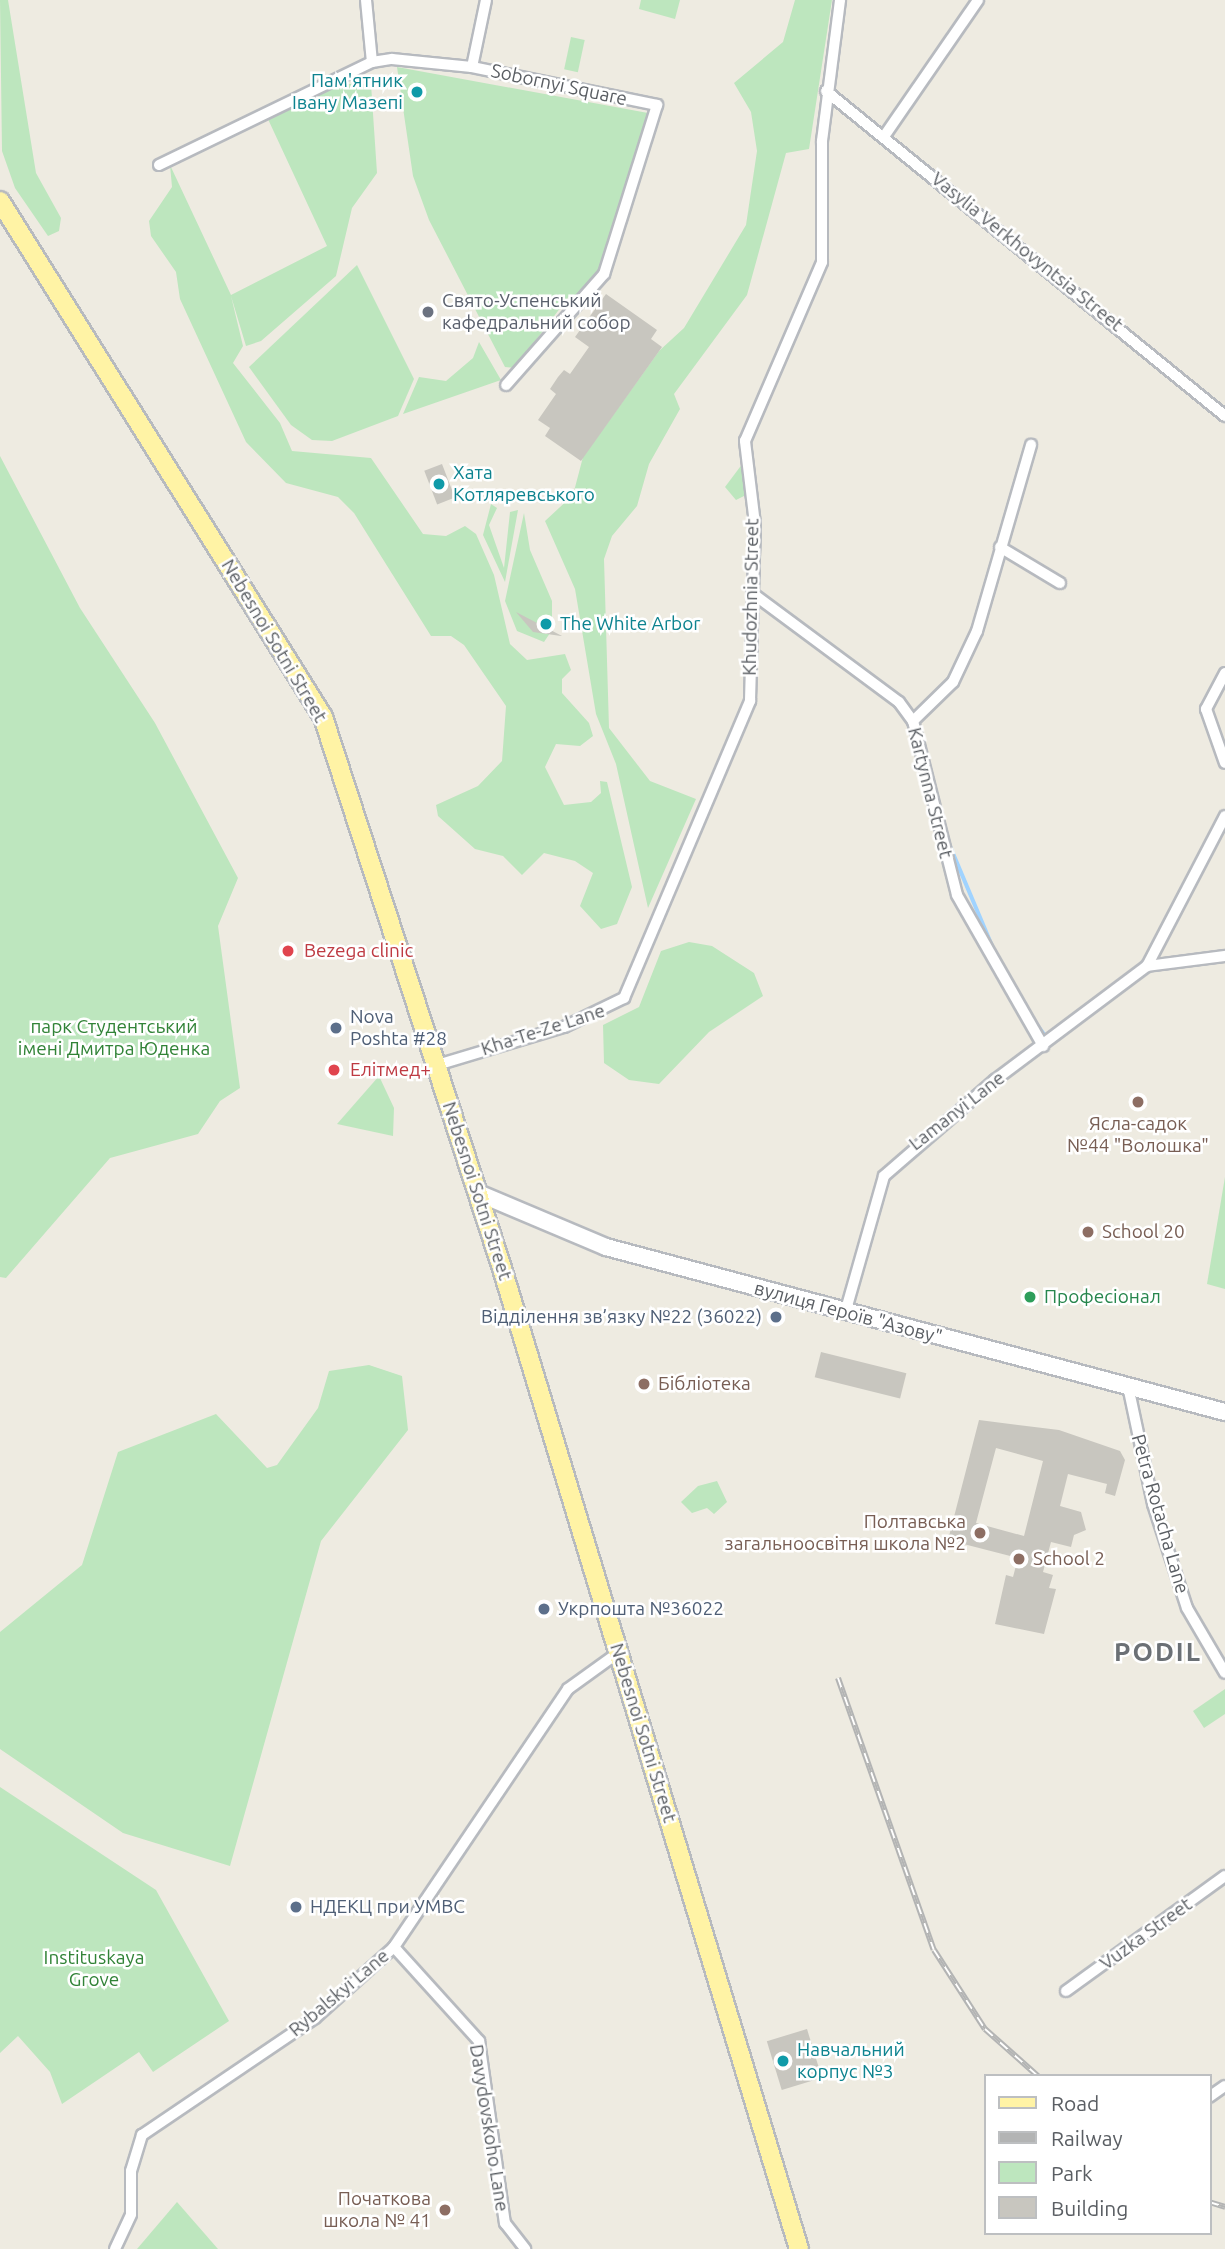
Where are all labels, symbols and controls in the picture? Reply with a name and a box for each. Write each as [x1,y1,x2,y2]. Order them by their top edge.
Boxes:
street label: Sobornyi Square [489,59,629,111]
place label: Пам'ятник Івану Мазепі [292,70,403,114]
marker: Пам'ятник Івану Мазепі [409,84,425,100]
street label: Vasylia Verkhovyntsia Street [926,168,1128,336]
place label: Свято-Успенський кафедральний собор [442,290,631,334]
marker: Свято-Успенський кафедральний собор [420,304,436,320]
place label: Хата Котляревського [453,462,595,506]
marker: Хата Котляревського [431,476,447,492]
street label: Khudozhnia Street [738,518,764,676]
street label: Nebesnoi Sotni Street [216,555,332,727]
place label: The White Arbor [560,613,701,635]
marker: The White Arbor [538,616,554,632]
street label: Kartynna Street [903,725,957,861]
place label: Bezega clinic [304,940,413,962]
marker: Bezega clinic [278,941,298,961]
street label: Kha-Te-Ze Lane [478,999,608,1061]
place label: Nova Poshta #28 [350,1006,447,1050]
park label: парк Студентський імені Дмитра Юденка [18,1016,210,1060]
marker: Nova Poshta #28 [328,1020,344,1036]
place label: Елітмед+ [350,1059,431,1081]
marker: Елітмед+ [324,1060,344,1080]
street label: Lamanyi Lane [905,1067,1009,1155]
marker: Ясла-садок №44 "Волошка" [1130,1094,1146,1110]
street label: Nebesnoi Sotni Street [437,1099,517,1283]
place label: Ясла-садок №44 "Волошка" [1067,1113,1209,1157]
place label: School 20 [1102,1221,1185,1243]
marker: School 20 [1080,1224,1096,1240]
street label: вулиця Героїв "Азову" [752,1277,944,1349]
place label: Професіонал [1044,1286,1161,1308]
marker: Професіонал [1022,1289,1038,1305]
place label: Відділення зв’язку №22 (36022) [481,1306,762,1328]
marker: Відділення зв’язку №22 (36022) [768,1309,784,1325]
place label: Бібліотека [658,1373,751,1395]
marker: Бібліотека [636,1376,652,1392]
street label: Petra Rotacha Lane [1126,1432,1194,1596]
place label: Полтавська загальноосвітня школа №2 [725,1511,966,1555]
marker: Полтавська загальноосвітня школа №2 [972,1525,988,1541]
place label: School 2 [1033,1548,1105,1570]
marker: School 2 [1011,1551,1027,1567]
place label: Укрпошта №36022 [558,1598,724,1620]
marker: Укрпошта №36022 [536,1601,552,1617]
district label: PODIL [1115,1636,1201,1668]
street label: Nebesnoi Sotni Street [605,1641,681,1825]
street label: Vuzka Street [1096,1893,1196,1975]
place label: НДЕКЦ при УМВС [310,1896,465,1918]
marker: НДЕКЦ при УМВС [288,1899,304,1915]
street label: Rybalskyi Lane [284,1945,394,2041]
park label: Іnstituskaya Grove [44,1947,144,1991]
place label: Навчальний корпус №3 [797,2039,905,2083]
street label: Davydovskoho Lane [465,2043,513,2213]
marker: Навчальний корпус №3 [775,2053,791,2069]
legend [984,2074,1211,2235]
text: Road [1051,2091,1099,2115]
text: Railway [1051,2126,1123,2150]
text: Park [1051,2161,1093,2185]
place label: Початкова школа № 41 [323,2188,431,2232]
text: Building [1051,2196,1128,2220]
marker: Початкова школа № 41 [437,2202,453,2218]

